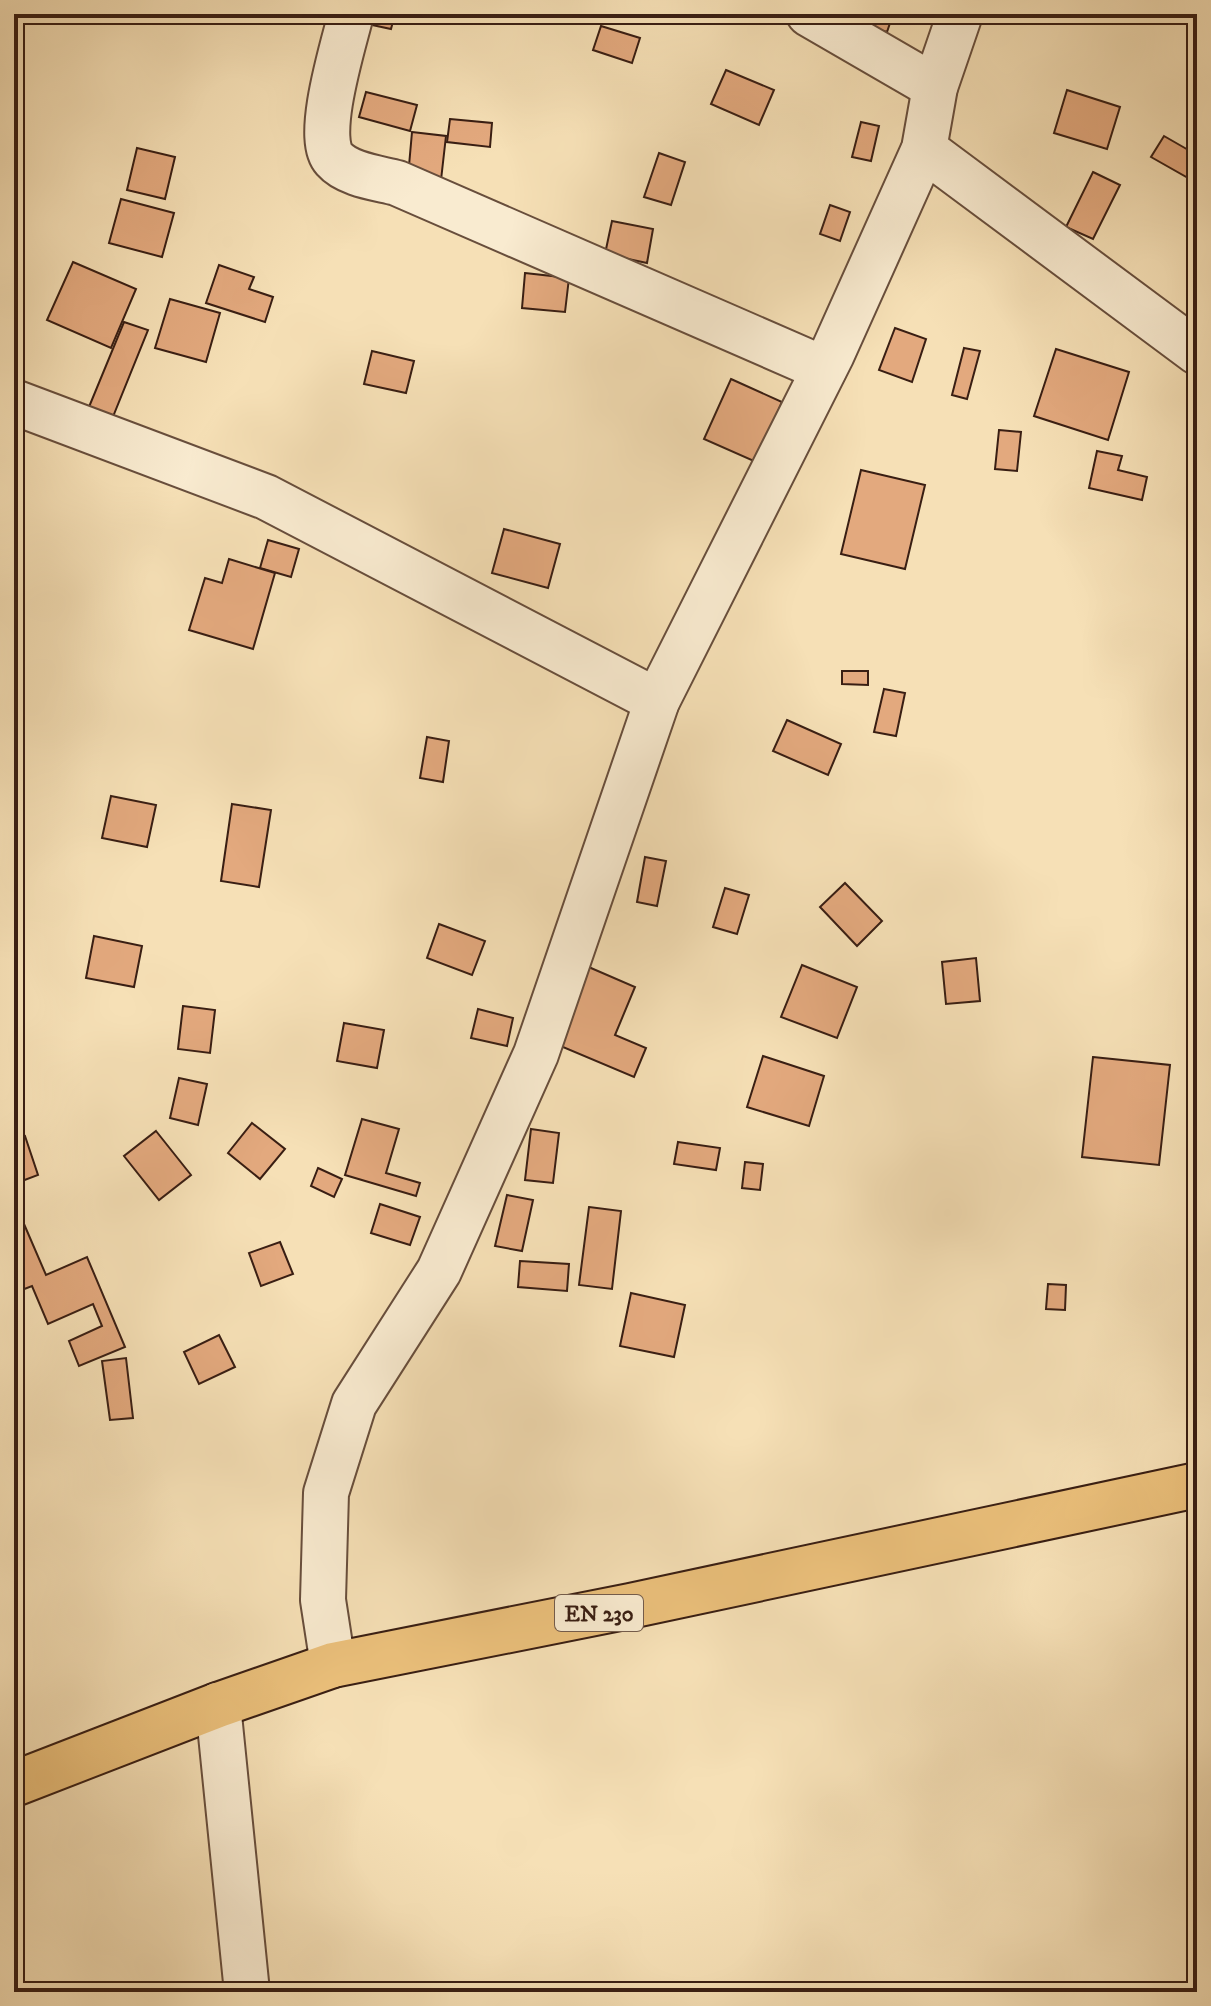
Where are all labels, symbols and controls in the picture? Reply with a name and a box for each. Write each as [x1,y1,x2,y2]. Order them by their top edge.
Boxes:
road number: EN 230 [555,1595,643,1631]

